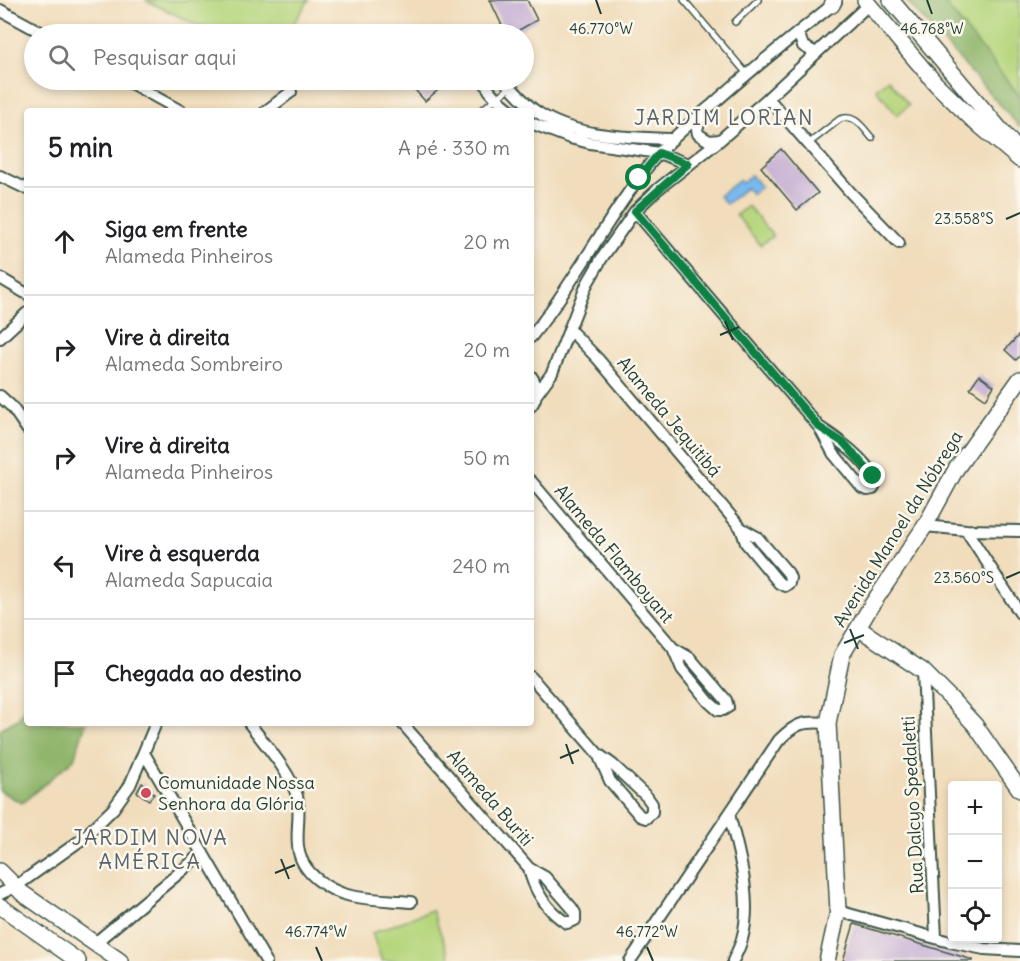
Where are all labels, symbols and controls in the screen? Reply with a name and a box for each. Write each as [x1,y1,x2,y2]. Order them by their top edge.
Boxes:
text: 46.770°W [569,19,633,38]
text: 46.768°W [900,19,964,38]
search box [24,24,534,90]
icon: search [45,41,78,74]
text: Pesquisar aqui [93,43,236,71]
district label: JARDIM LORIAN [634,104,814,131]
text: 5 min [48,131,113,164]
text: A pé · 330 m [398,135,510,160]
route start [625,164,651,190]
text: 23.558°S [934,209,994,228]
text: Siga em frente [105,215,248,243]
icon: ahead [48,225,81,258]
text: 20 m [464,229,510,254]
text: Alameda Pinheiros [105,243,273,268]
text: Vire à direita [105,323,230,351]
icon: right [48,333,81,366]
text: 20 m [464,337,510,362]
text: Alameda Sombreiro [105,351,283,376]
street label: Alameda Jequitibá [612,352,726,482]
street label: Avenida Manoel da Nóbrega [828,426,967,631]
text: Vire à direita [105,431,230,459]
icon: right [48,441,81,474]
text: 50 m [463,445,510,470]
text: Alameda Pinheiros [105,459,273,484]
route end [859,462,885,488]
street label: Alameda Flamboyant [550,480,679,628]
text: Vire à esquerda [105,539,260,567]
icon: left [48,549,81,582]
text: 240 m [452,553,510,578]
text: Alameda Sapucaia [105,567,273,592]
text: 23.560°S [934,568,994,587]
icon: arrive [48,657,81,690]
text: Chegada ao destino [105,659,302,687]
street label: Rua Dalcyo Spedaletti [896,716,929,894]
street label: Alameda Buriti [442,745,539,851]
place label: Comunidade Nossa Senhora da Glória [158,771,315,815]
map controls [948,781,1002,943]
button: + [948,781,1002,835]
marker: Comunidade Nossa Senhora da Glória [139,786,153,800]
district label: JARDIM NOVA AMÉRICA [72,824,228,875]
button: − [948,835,1002,889]
button: locate [948,889,1002,943]
text: 46.774°W [285,922,347,941]
text: 46.772°W [616,922,678,941]

